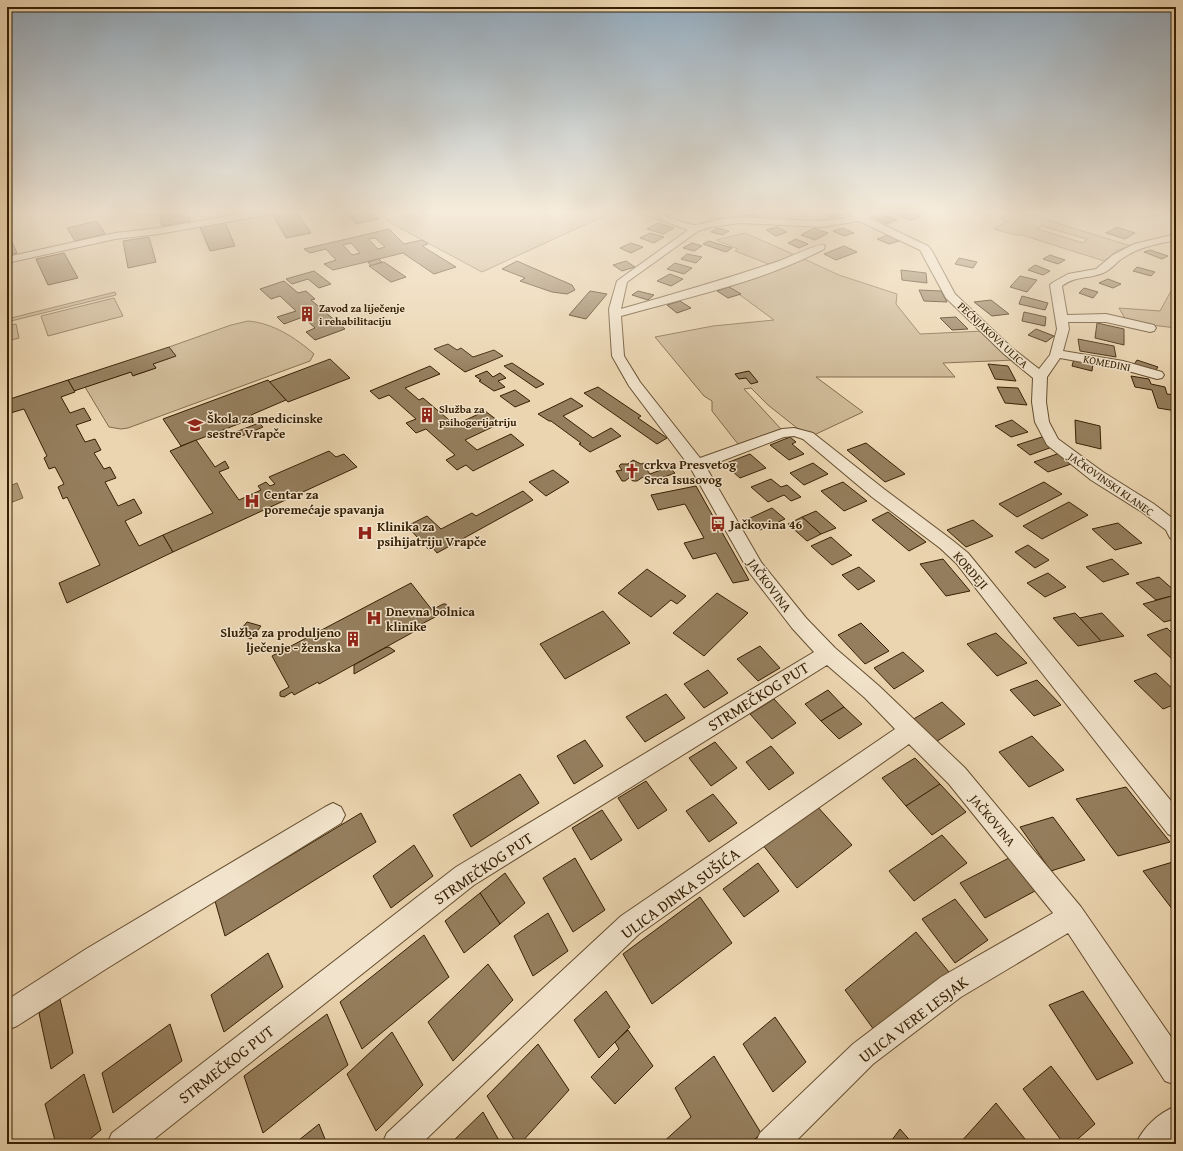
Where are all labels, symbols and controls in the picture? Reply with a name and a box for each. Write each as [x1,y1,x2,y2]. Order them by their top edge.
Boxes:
street label: PEĆNJAKOVA ULICA [954,298,1032,372]
place label: Zavod za liječenje i rehabilitaciju [319,300,406,329]
building icon: Zavod za liječenje i rehabilitaciju [298,305,316,323]
street label: KOMEDINI [1082,351,1132,375]
place label: Služba za psihogerijatriju [439,401,517,430]
building icon: Služba za psihogerijatriju [418,406,436,424]
place label: Škola za medicinske sestre Vrapče [207,409,323,443]
school or university icon: Škola za medicinske sestre Vrapče [186,416,204,434]
street label: JAČKOVINSKI KLANEC [1063,447,1157,520]
place label: crkva Presvetog Srca Isusovog [644,455,736,489]
church icon: crkva Presvetog Srca Isusovog [623,462,641,480]
place label: Centar za poremećaje spavanja [264,485,385,519]
hospital icon: Centar za poremećaje spavanja [243,492,261,510]
bus stop icon: Jačkovina 46 [709,515,727,533]
place label: Jačkovina 46 [728,515,803,534]
place label: Klinika za psihijatriju Vrapče [377,517,486,551]
hospital icon: Klinika za psihijatriju Vrapče [356,524,374,542]
street label: KORDEJI [949,547,993,594]
street label: JAČKOVINA [742,553,796,616]
place label: Dnevna bolnica klinike [386,602,475,636]
hospital icon: Dnevna bolnica klinike [365,609,383,627]
place label: Služba za produljeno lječenje - ženska [220,623,341,657]
building icon: Služba za produljeno lječenje - ženska [344,630,362,648]
street label: STRMEČKOG PUT [703,655,813,737]
street label: JAČKOVINA [964,789,1020,851]
street label: STRMEČKOG PUT [428,826,538,910]
street label: ULICA DINKA SUŠIĆA [616,841,745,944]
street label: ULICA VERE LESJAK [853,969,973,1068]
street label: STRMEČKOG PUT [173,1019,279,1109]

